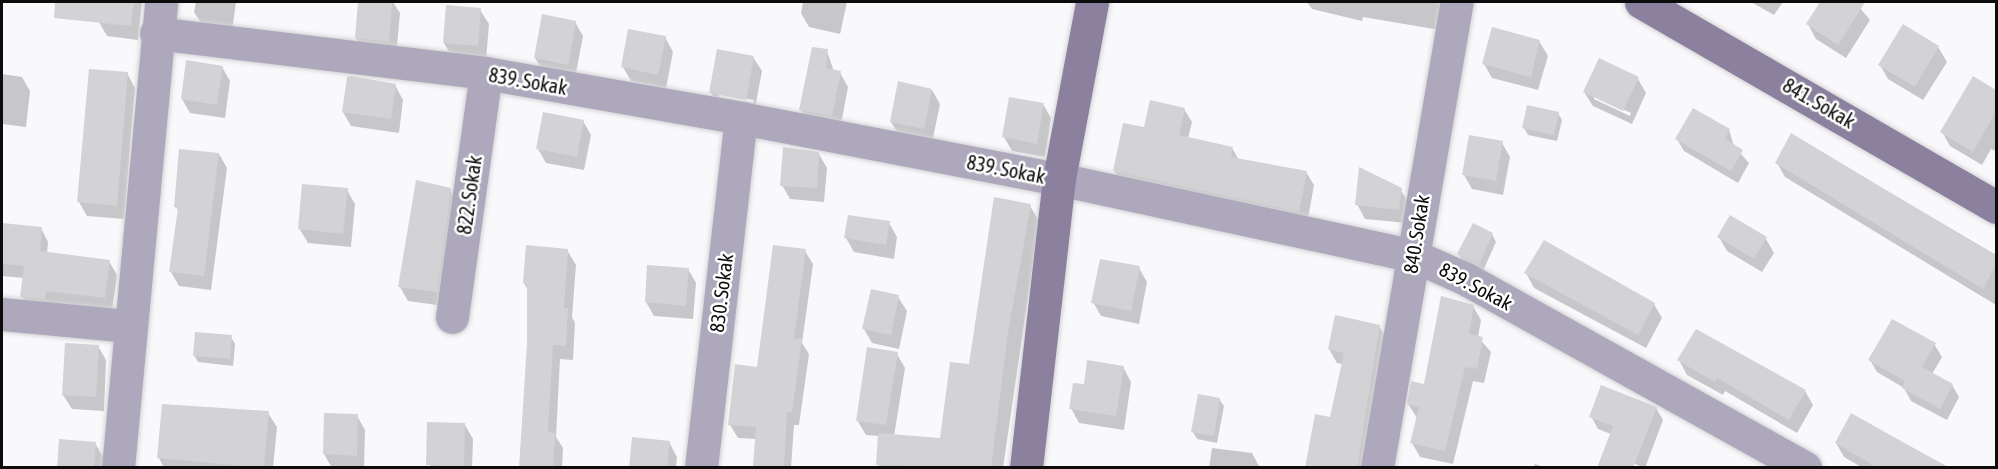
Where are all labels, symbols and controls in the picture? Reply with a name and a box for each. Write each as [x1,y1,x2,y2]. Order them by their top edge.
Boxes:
street label: 839. Sokak [487,62,569,100]
street label: 841. Sokak [1779,73,1859,133]
street label: 839. Sokak [965,150,1047,188]
street label: 822. Sokak [452,154,486,236]
street label: 840. Sokak [1398,193,1434,275]
street label: 830. Sokak [704,252,738,334]
street label: 839. Sokak [1435,257,1517,315]

